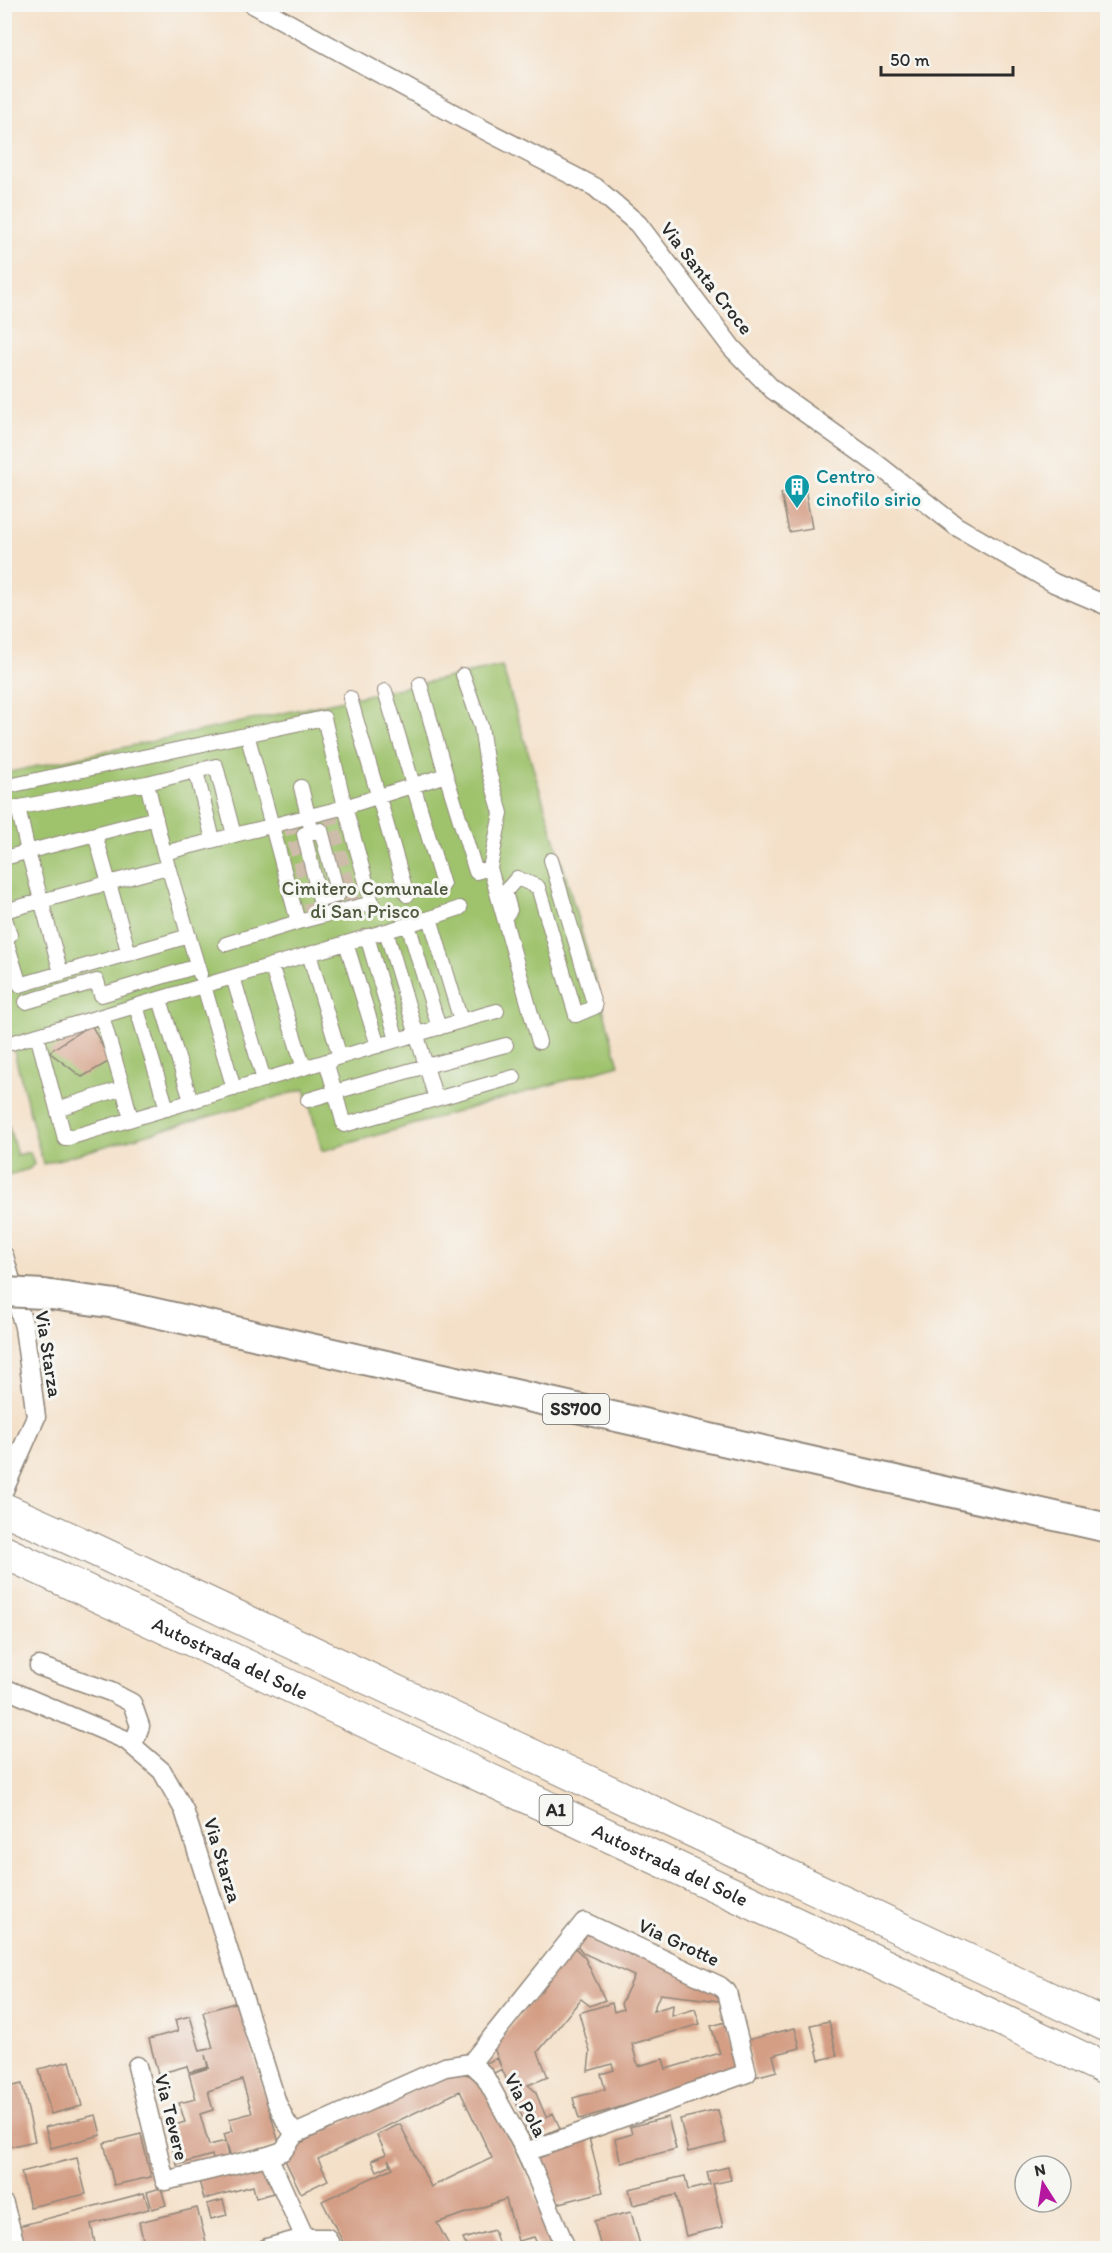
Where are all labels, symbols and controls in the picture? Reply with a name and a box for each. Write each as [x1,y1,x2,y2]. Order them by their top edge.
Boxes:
scale bar [881,39,1013,77]
text: 50 m [890,49,930,71]
street label: Via Santa Croce [656,217,758,339]
place label: Centro cinofilo sirio [816,464,921,511]
building icon: Centro cinofilo sirio [782,472,812,510]
park label: Cimitero Comunale di San Prisco [282,876,448,923]
street label: Via Starza [30,1309,68,1400]
road number: SS700 [543,1394,609,1424]
street label: Autostrada del Sole [149,1611,312,1705]
road number: A1 [540,1795,572,1825]
street label: Via Starza [199,1815,247,1906]
street label: Autostrada del Sole [589,1818,752,1911]
street label: Via Grotte [635,1913,723,1971]
street label: Via Pola [499,2069,553,2142]
street label: Via Tevere [150,2071,194,2163]
north arrow [1013,2154,1073,2214]
text: N [1033,2159,1047,2180]

